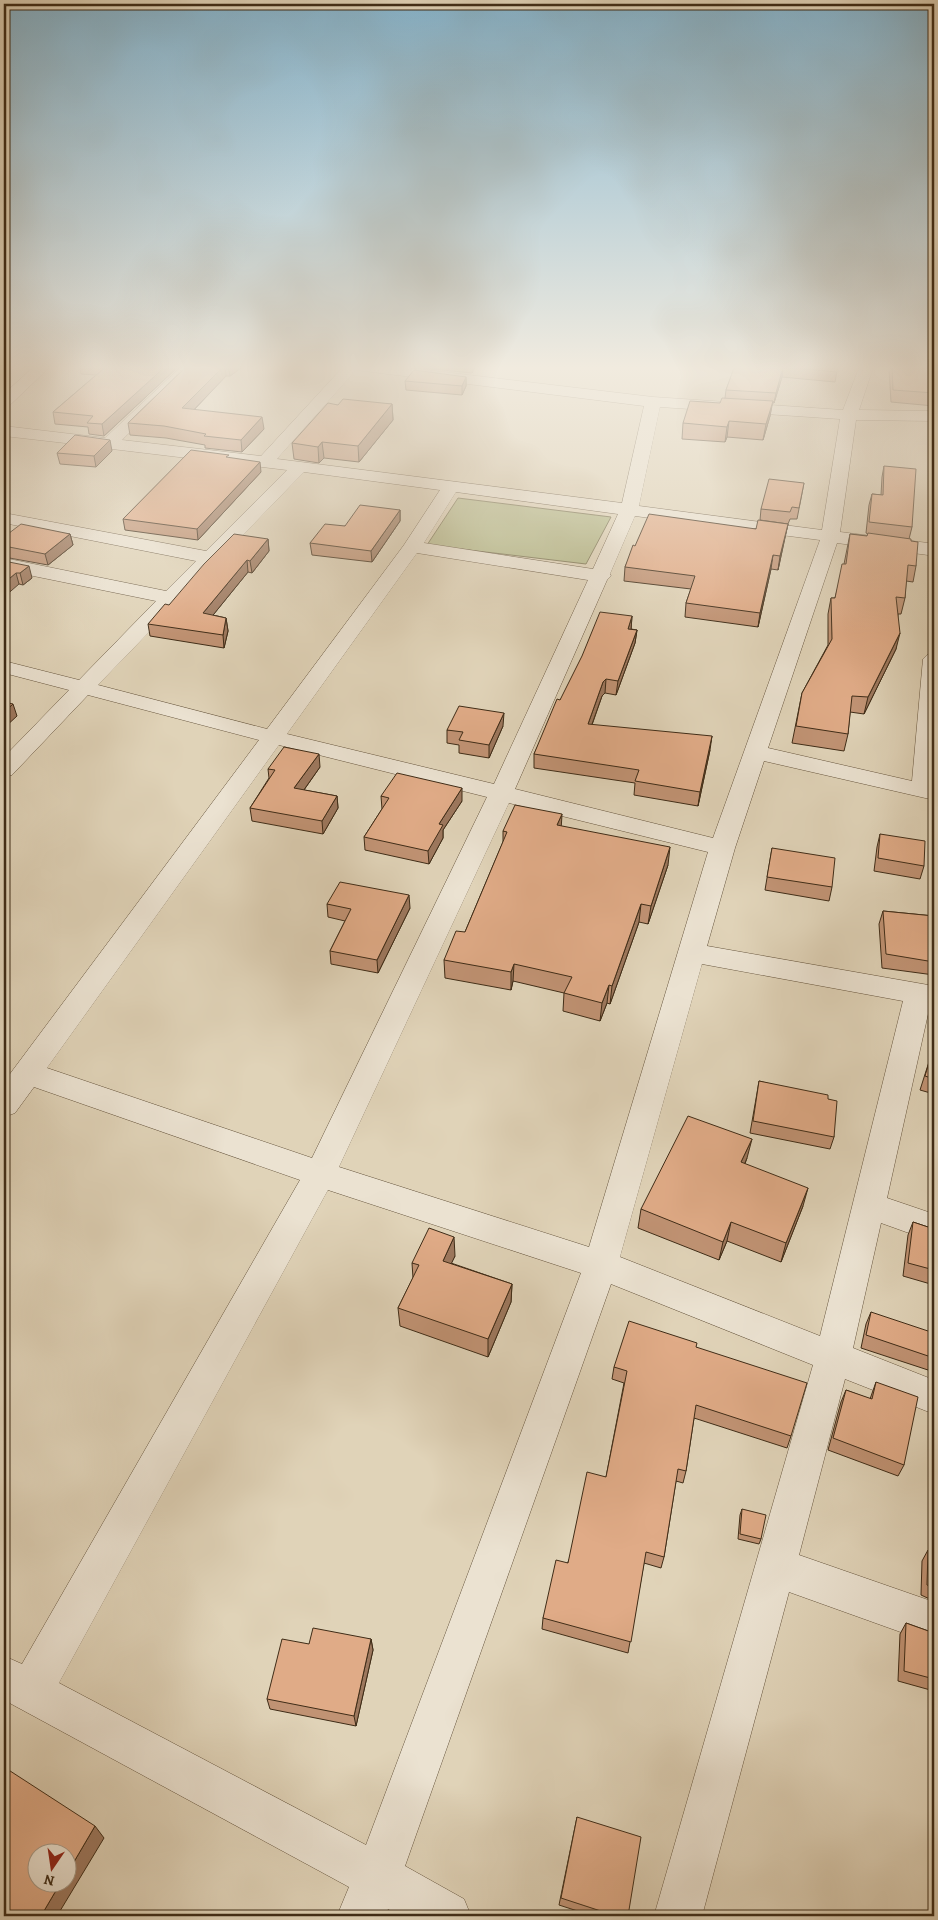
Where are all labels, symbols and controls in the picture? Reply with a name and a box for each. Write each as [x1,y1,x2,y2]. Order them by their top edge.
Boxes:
north arrow [28,1842,78,1892]
text: N [42,1870,56,1891]

